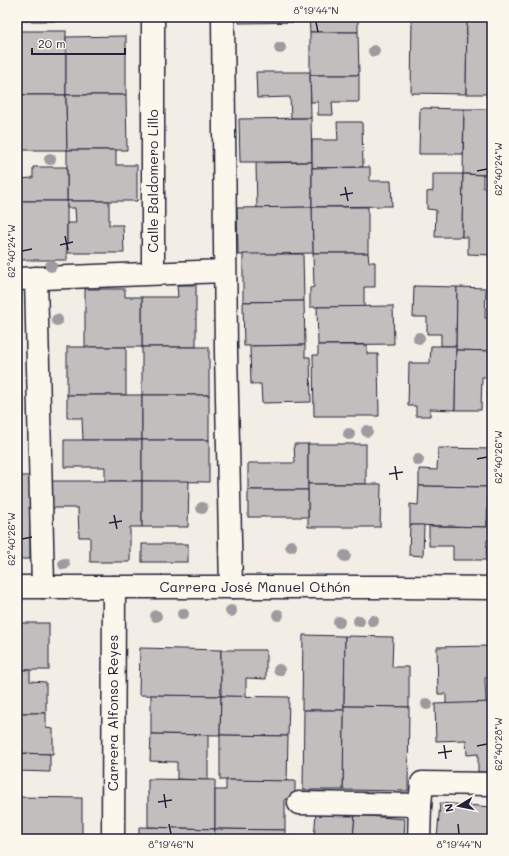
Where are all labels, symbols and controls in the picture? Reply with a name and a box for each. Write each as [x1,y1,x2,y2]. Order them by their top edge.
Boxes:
text: 8°19'44"N [293,3,339,17]
scale bar [32,30,125,56]
text: 20 m [38,35,66,51]
street label: Calle Baldomero Lillo [143,109,162,253]
text: 62°40'24"W [491,142,505,196]
text: 62°40'24"W [4,224,18,278]
text: 62°40'26"W [491,430,505,484]
text: 62°40'26"W [4,512,18,566]
street label: Carrera José Manuel Othón [160,577,350,596]
street label: Carrera Alfonso Reyes [103,635,122,791]
text: 62°40'28"W [491,717,505,771]
north arrow [439,786,479,826]
text: N [441,802,457,813]
text: 8°19'46"N [148,837,194,851]
text: 8°19'44"N [436,837,482,851]

